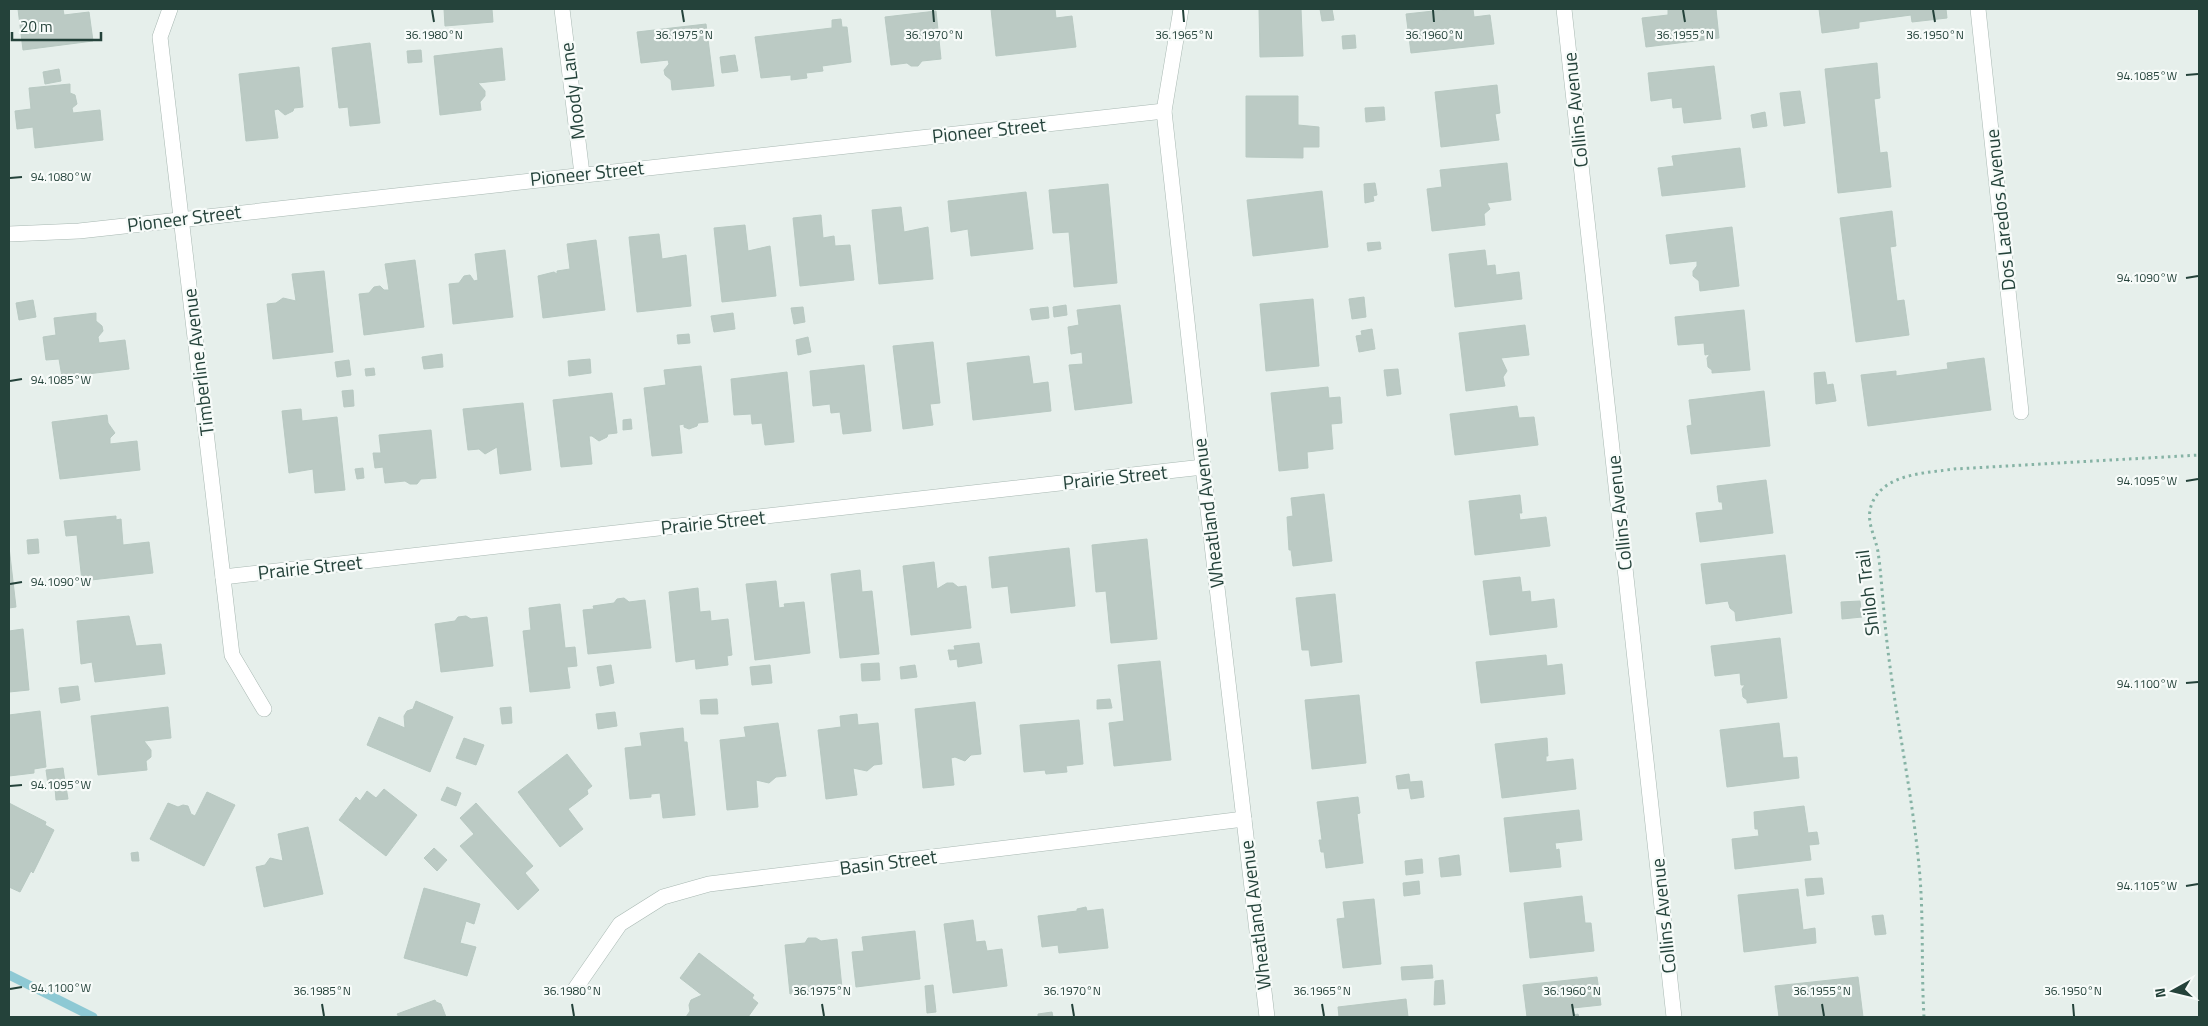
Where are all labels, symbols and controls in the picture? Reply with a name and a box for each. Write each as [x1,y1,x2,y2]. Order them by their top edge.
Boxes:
scale bar [12,10,101,42]
text: 20 m [20,15,53,38]
text: 36.1980°N [405,25,463,44]
text: 36.1975°N [655,25,713,44]
text: 36.1970°N [905,25,963,44]
text: 36.1965°N [1155,25,1213,44]
text: 36.1960°N [1405,25,1463,44]
text: 36.1955°N [1656,25,1714,44]
text: 36.1950°N [1906,25,1964,44]
street label: Moody Lane [551,41,592,141]
street label: Collins Avenue [1554,51,1595,169]
text: 94.1085°W [2117,66,2177,85]
street label: Pioneer Street [930,109,1048,150]
street label: Dos Laredos Avenue [1977,128,2022,292]
street label: Pioneer Street [528,152,646,193]
text: 94.1080°W [31,167,91,186]
street label: Pioneer Street [125,196,243,239]
text: 94.1090°W [2117,268,2177,287]
street label: Timberline Avenue [174,287,221,437]
text: 94.1085°W [31,370,91,389]
street label: Wheatland Avenue [1184,437,1231,590]
street label: Collins Avenue [1598,454,1639,572]
street label: Prairie Street [1061,457,1169,496]
text: 94.1095°W [2117,471,2177,490]
street label: Prairie Street [659,502,767,541]
street label: Prairie Street [256,547,364,586]
street label: Shiloh Trail [1847,548,1886,638]
text: 94.1090°W [31,572,91,591]
text: 94.1100°W [2117,674,2177,693]
text: 94.1095°W [31,775,91,794]
street label: Wheatland Avenue [1231,839,1278,992]
street label: Basin Street [838,841,938,882]
street label: Collins Avenue [1642,857,1683,975]
text: 94.1105°W [2117,876,2177,895]
north arrow [2148,966,2198,1016]
text: 94.1100°W [31,978,91,997]
text: 36.1985°N [293,981,351,1000]
text: 36.1980°N [543,981,601,1000]
text: 36.1975°N [793,981,851,1000]
text: 36.1970°N [1043,981,1101,1000]
text: 36.1965°N [1293,981,1351,1000]
text: 36.1960°N [1543,981,1601,1000]
text: 36.1955°N [1793,981,1851,1000]
text: 36.1950°N [2044,981,2102,1000]
text: N [2149,987,2171,999]

